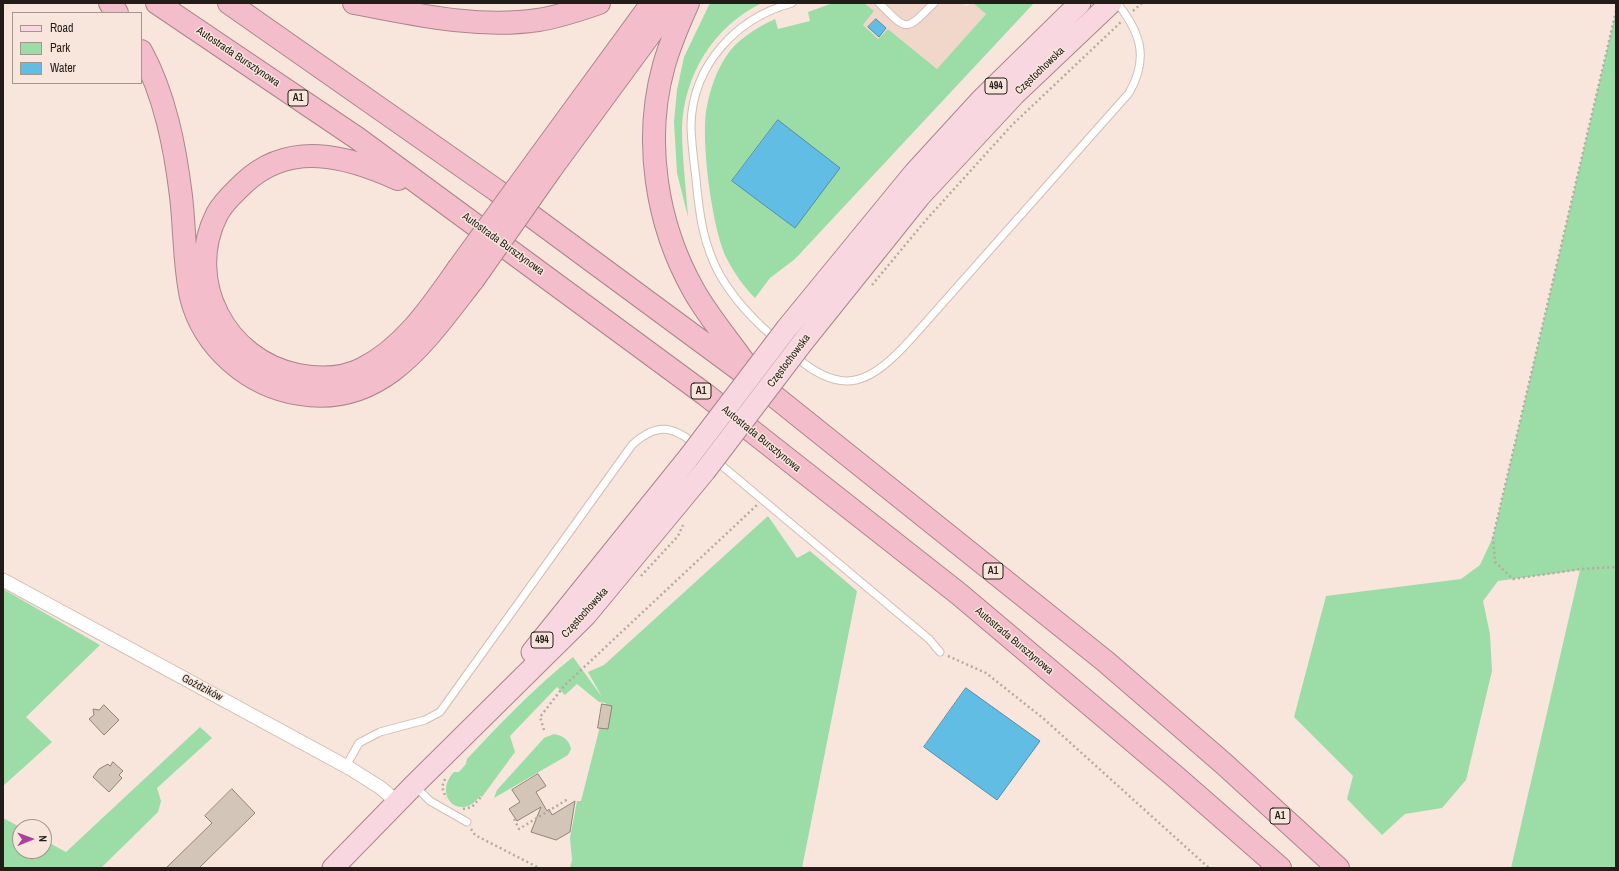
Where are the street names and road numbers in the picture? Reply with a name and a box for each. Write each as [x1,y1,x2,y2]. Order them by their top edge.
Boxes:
street label: Autostrada Bursztynowa [194,24,282,90]
street label: Częstochowska [1013,44,1067,98]
road number: 494 [985,78,1007,94]
road number: A1 [288,90,308,106]
street label: Autostrada Bursztynowa [460,210,546,278]
street label: Częstochowska [765,332,813,390]
road number: A1 [691,383,711,399]
street label: Autostrada Bursztynowa [719,403,803,475]
road number: A1 [983,563,1003,579]
street label: Częstochowska [559,585,611,641]
street label: Autostrada Bursztynowa [972,605,1056,677]
road number: 494 [531,632,553,648]
street label: Goździków [179,672,225,704]
road number: A1 [1270,808,1290,824]

